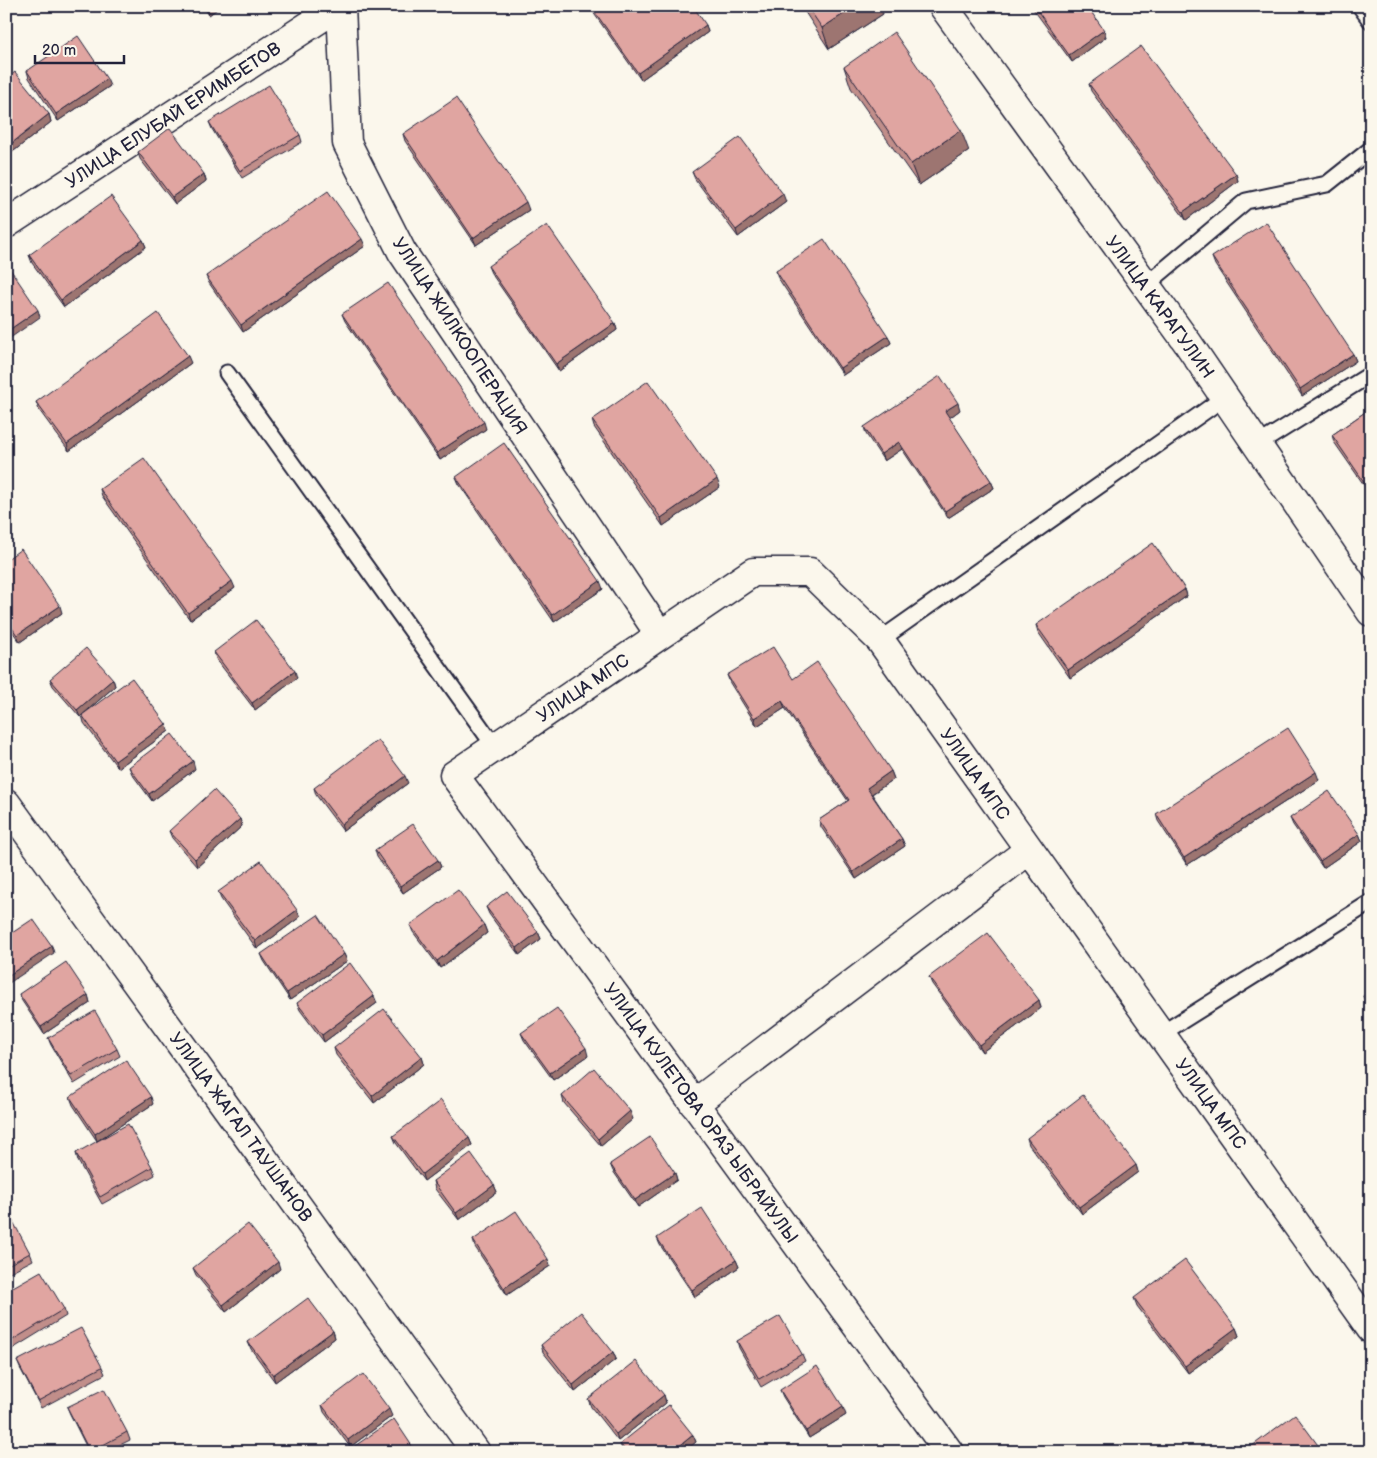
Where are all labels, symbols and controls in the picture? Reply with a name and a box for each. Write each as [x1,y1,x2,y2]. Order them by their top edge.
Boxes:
scale bar [35,32,124,64]
street label: УЛИЦА ЕЛУБАЙ ЕРИМБЕТОВ [62,38,285,193]
text: 20 m [42,41,76,60]
street label: УЛИЦА КАРАГУЛИН [1101,232,1218,383]
street label: УЛИЦА ЖИЛКООПЕРАЦИЯ [388,234,531,439]
street label: УЛИЦА МПС [533,650,633,727]
street label: УЛИЦА МПС [935,725,1014,824]
street label: УЛИЦА КУЛЕТОВА ОРАЗ ЫБРАЙУЛЫ [599,979,802,1248]
street label: УЛИЦА ЖАГАЛ ТАУШАНОВ [165,1028,316,1226]
street label: УЛИЦА МПС [1171,1055,1250,1154]

